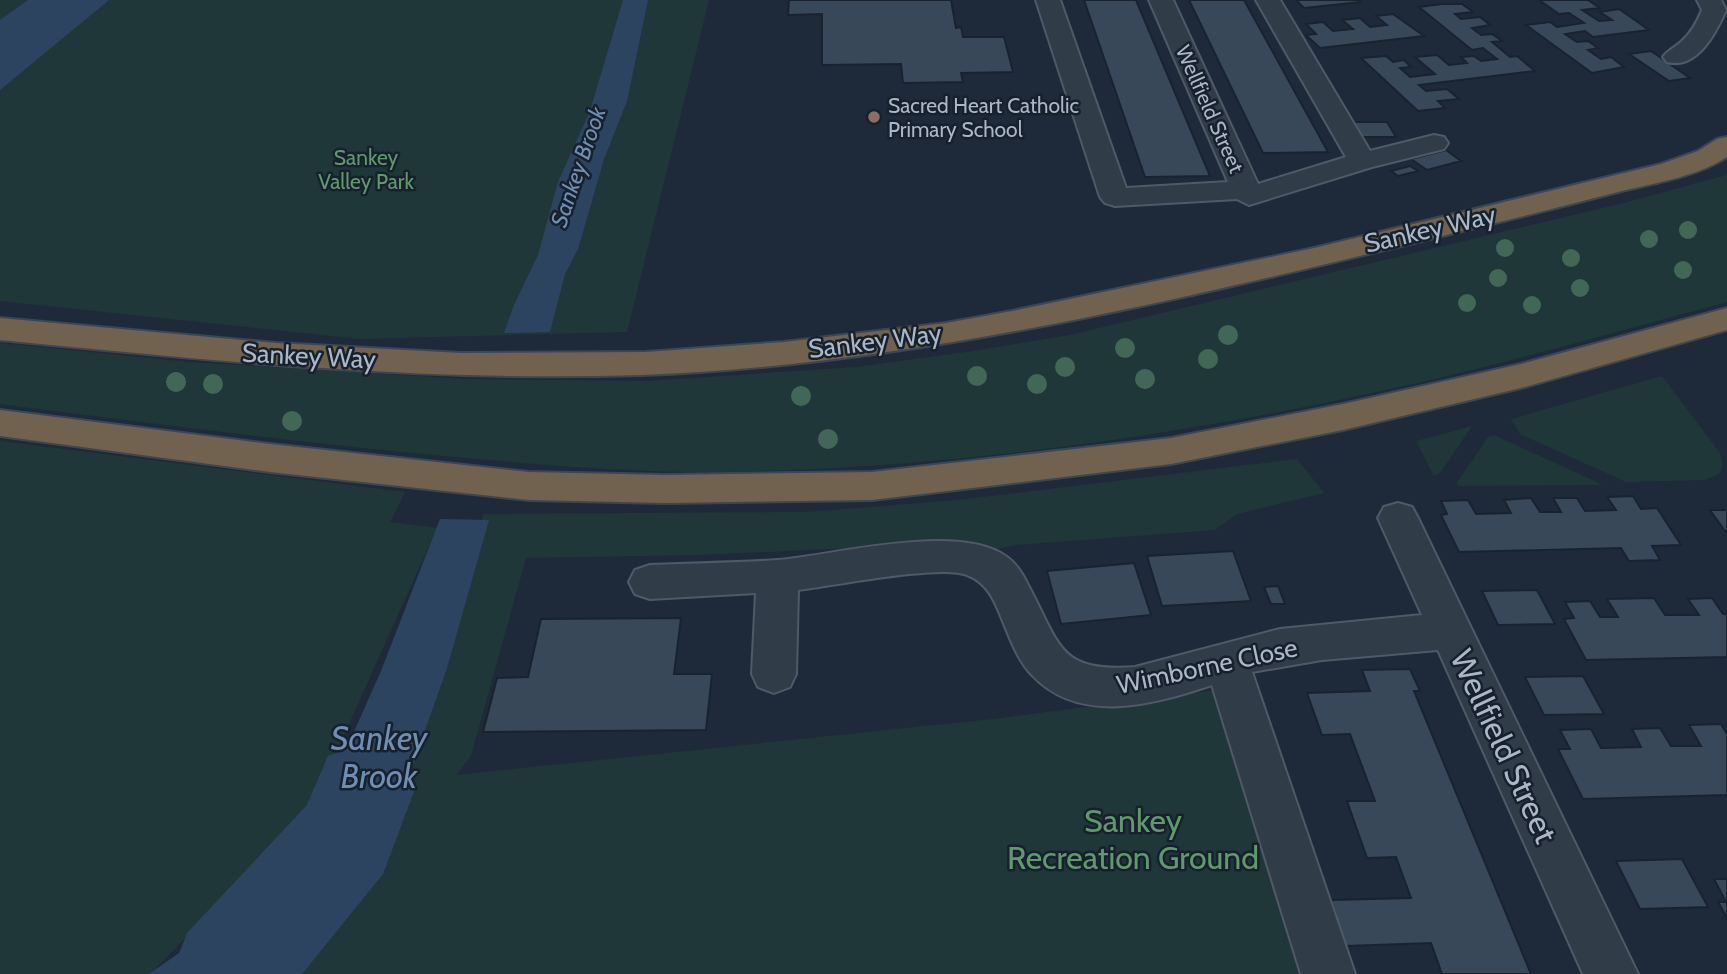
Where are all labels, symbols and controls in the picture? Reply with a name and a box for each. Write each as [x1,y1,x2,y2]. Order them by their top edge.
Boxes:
street label: Wellfield Street [1171,41,1249,177]
place label: Sacred Heart Catholic Primary School [888,93,1079,142]
water label: Sankey Brook [544,102,612,231]
marker: Sacred Heart Catholic Primary School [866,109,882,125]
park label: Sankey Valley Park [318,145,414,194]
street label: Sankey Way [1361,198,1499,260]
street label: Sankey Way [807,317,943,365]
street label: Sankey Way [241,337,377,375]
street label: Wimborne Close [1114,631,1300,701]
street label: Wellfield Street [1442,643,1566,849]
water label: Sankey Brook [331,718,429,796]
park label: Sankey Recreation Ground [1007,801,1259,877]

